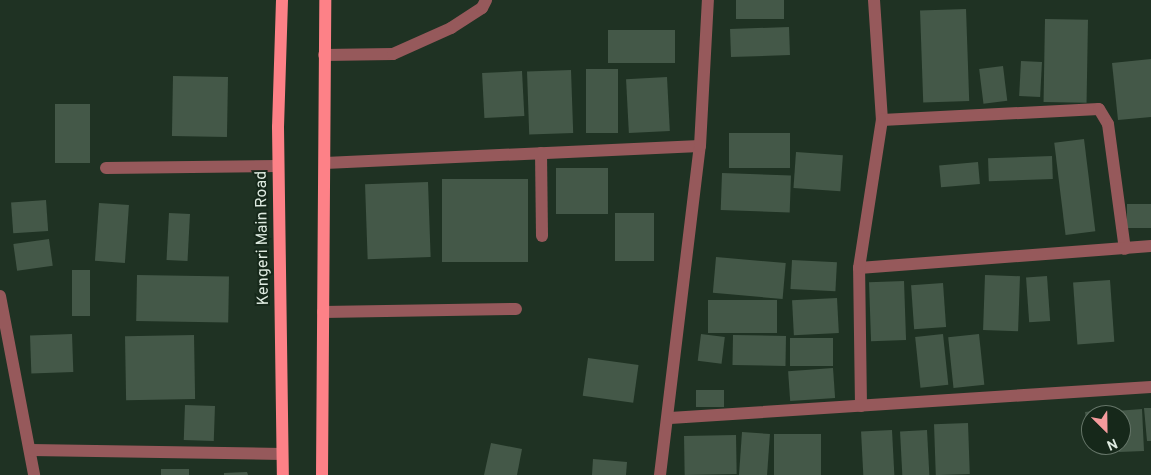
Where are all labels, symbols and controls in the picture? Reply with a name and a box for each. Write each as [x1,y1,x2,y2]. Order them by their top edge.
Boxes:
street label: Kengeri Main Road [252,171,274,305]
north arrow [1081,405,1131,455]
text: N [1104,434,1120,453]

